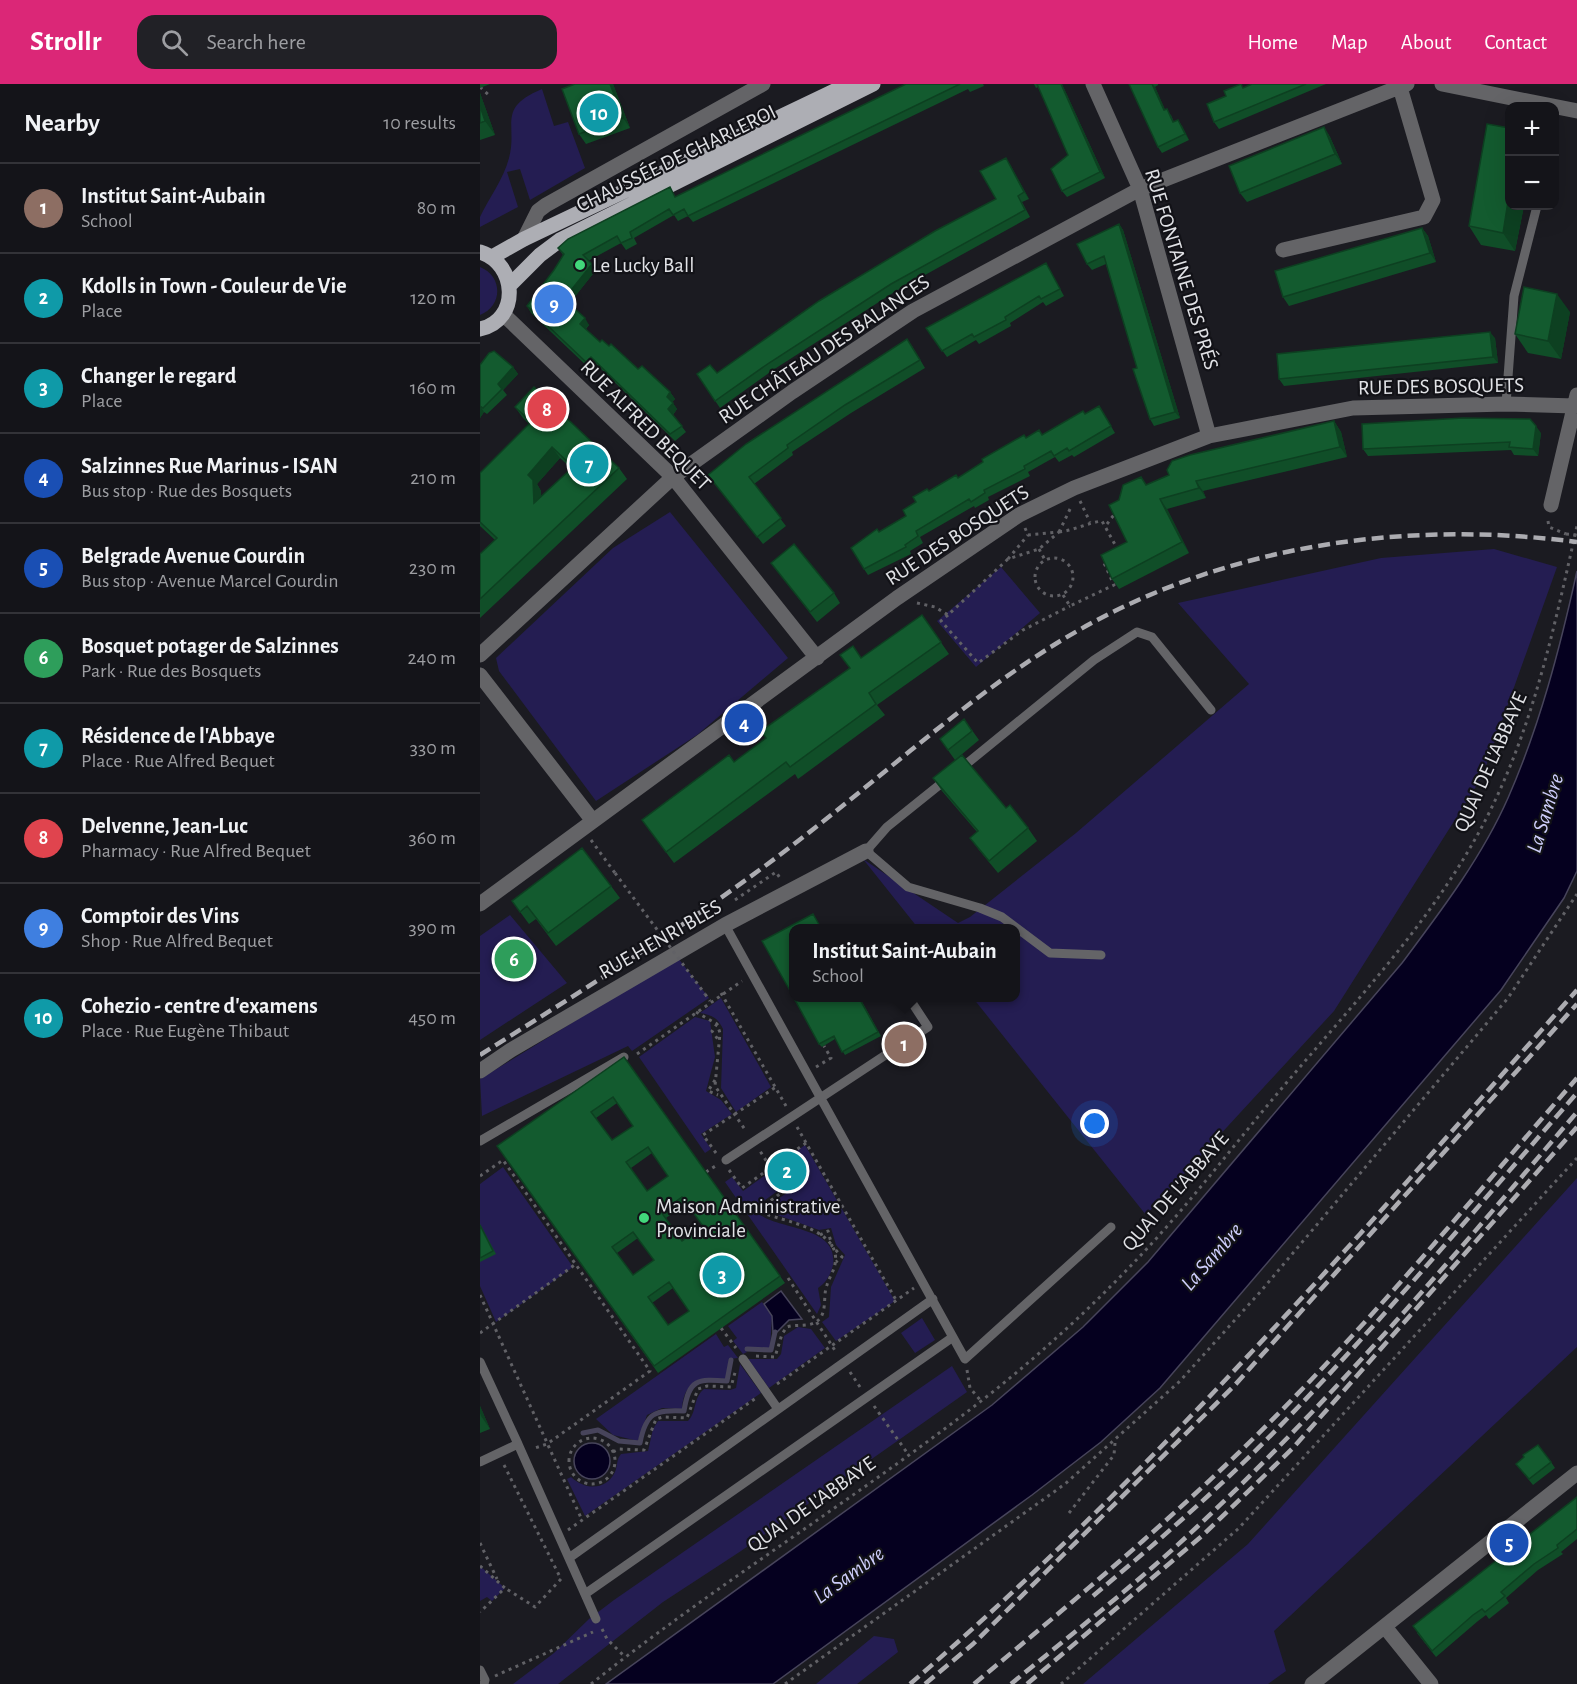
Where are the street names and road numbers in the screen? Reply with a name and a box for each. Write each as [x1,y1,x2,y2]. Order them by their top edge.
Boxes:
street label: CHAUSSÉE DE CHARLEROI [572,99,779,216]
street label: RUE FONTAINE DES PRÉS [1141,166,1224,372]
street label: RUE CHÂTEAU DES BALANCES [714,269,934,428]
street label: RUE ALFRED BEQUET [576,356,715,495]
street label: RUE DES BOSQUETS [1358,375,1524,398]
street label: RUE DES BOSQUETS [882,481,1033,589]
street label: QUAI DE L'ABBAYE [1450,689,1531,835]
street label: RUE HENRI BLÈS [594,894,725,983]
street label: QUAI DE L'ABBAYE [1118,1128,1233,1255]
street label: QUAI DE L'ABBAYE [744,1453,879,1556]

